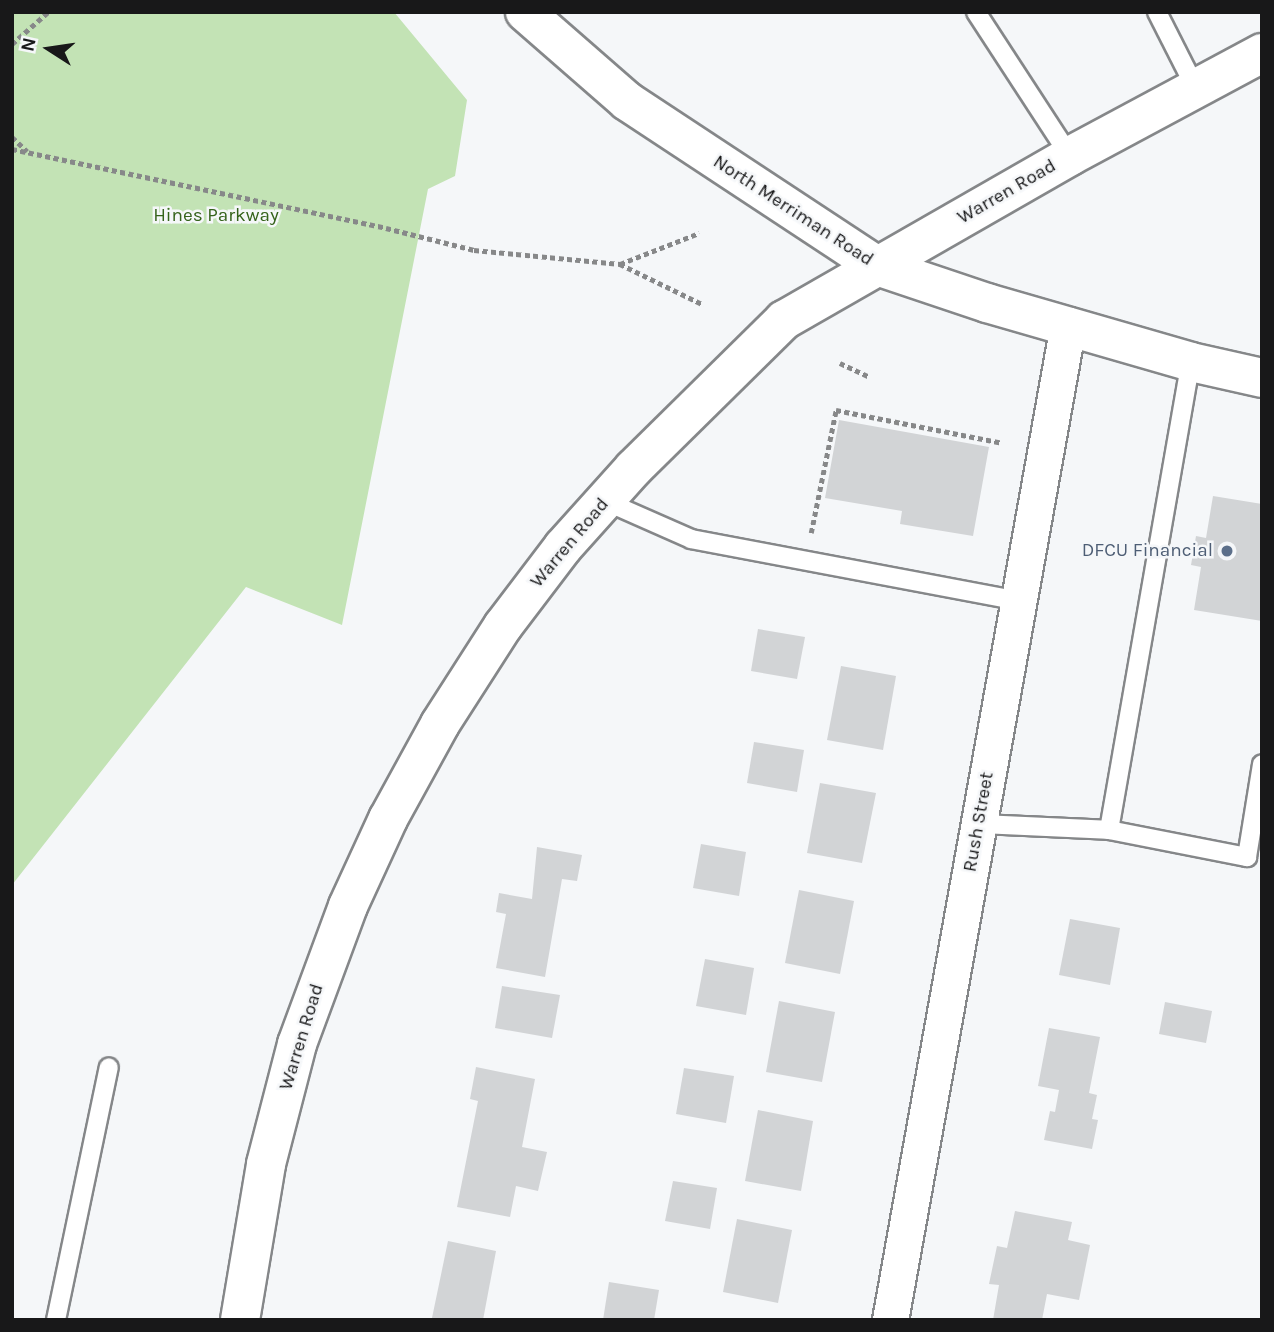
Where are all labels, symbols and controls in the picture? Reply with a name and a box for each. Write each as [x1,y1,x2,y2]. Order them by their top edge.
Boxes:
north arrow [14,14,84,84]
text: N [16,36,41,54]
street label: North Merriman Road [709,151,877,271]
street label: Warren Road [954,155,1060,229]
park label: Hines Parkway [153,205,279,227]
street label: Warren Road [526,494,614,592]
place label: DFCU Financial [1082,540,1213,562]
marker: DFCU Financial [1219,543,1235,559]
street label: Rush Street [959,770,999,874]
street label: Warren Road [275,981,329,1093]

